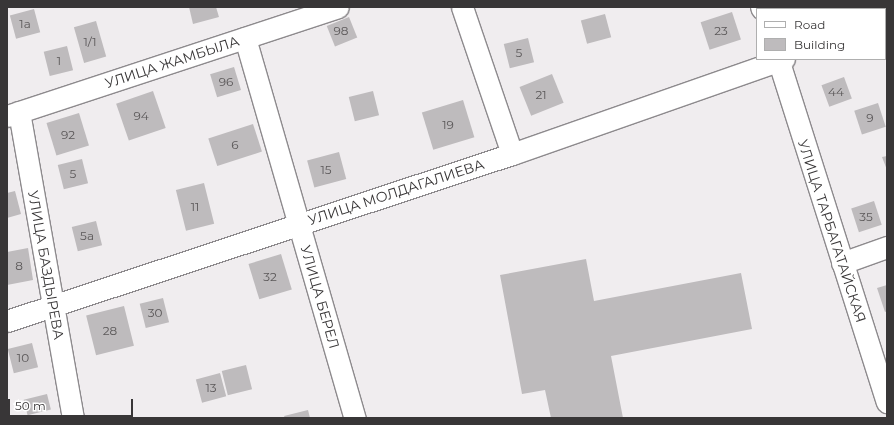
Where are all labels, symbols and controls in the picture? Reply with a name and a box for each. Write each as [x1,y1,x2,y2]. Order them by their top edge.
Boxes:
legend [756,8,886,60]
house number: 1а [19,17,31,31]
text: Road [794,17,825,32]
house number: 98 [334,24,348,38]
house number: 23 [714,24,728,38]
street label: УЛИЦА ЖАМБЫЛА [103,32,241,92]
house number: 1/1 [83,35,97,49]
text: Building [794,37,845,52]
house number: 5 [516,46,522,60]
house number: 1 [57,54,61,68]
house number: 96 [219,75,233,89]
house number: 44 [828,85,844,99]
house number: 21 [535,88,547,102]
house number: 94 [133,109,149,123]
house number: 9 [866,111,874,125]
house number: 19 [442,118,454,132]
house number: 92 [61,128,75,142]
street label: УЛИЦА ТАРБАГАТАЙСКАЯ [794,137,870,325]
house number: 6 [231,138,239,152]
street label: УЛИЦА МОЛДАГАЛИЕВА [306,156,486,228]
house number: 15 [320,163,332,177]
house number: 5 [70,167,76,181]
street label: УЛИЦА БАЗДЫРЕВА [25,189,67,341]
house number: 11 [191,200,199,214]
house number: 35 [859,210,873,224]
house number: 5а [80,229,94,243]
street label: УЛИЦА БЕРЕЛ [297,243,343,351]
house number: 8 [15,259,23,273]
house number: 32 [263,270,277,284]
house number: 30 [148,306,162,320]
house number: 28 [103,324,117,338]
house number: 10 [17,351,29,365]
house number: 13 [205,381,217,395]
scale bar [10,391,135,417]
text: 50 m [15,398,46,413]

